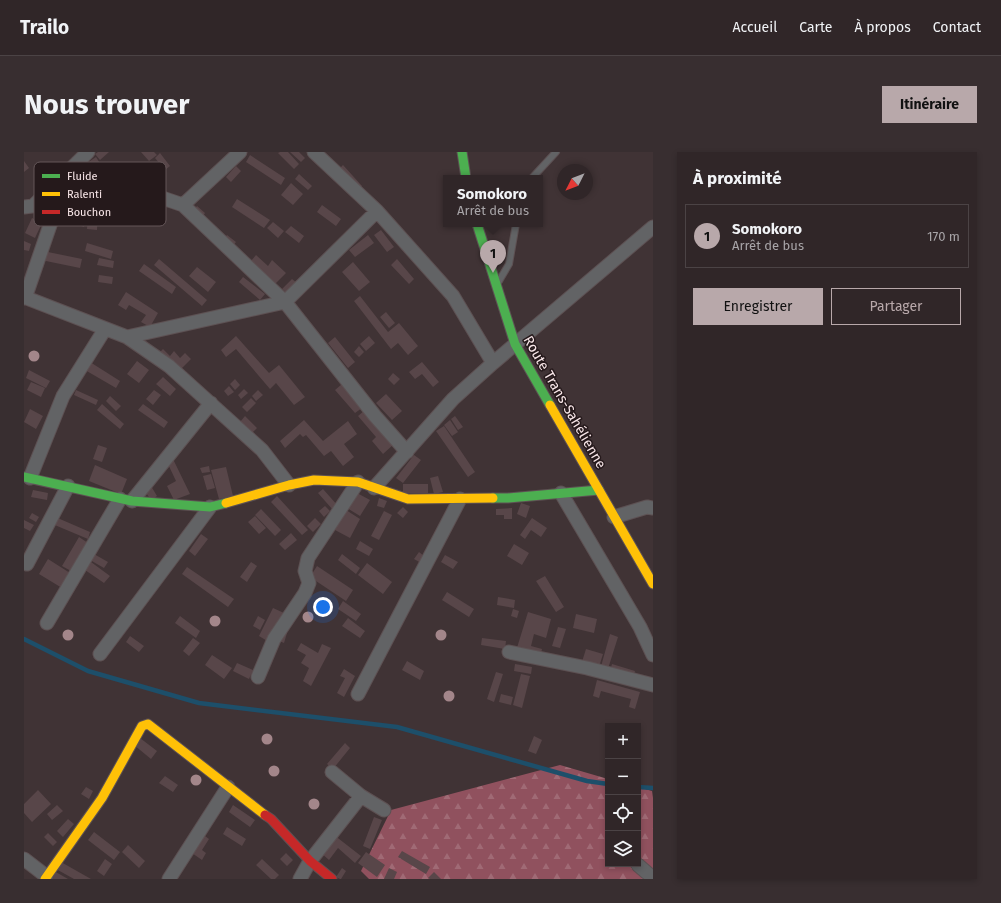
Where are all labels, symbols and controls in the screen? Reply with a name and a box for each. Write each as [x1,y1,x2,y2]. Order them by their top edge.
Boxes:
text: Trailo [20,16,69,39]
text: Accueil [732,19,777,36]
text: Carte [799,19,832,36]
text: À propos [854,19,911,36]
text: Contact [933,19,981,36]
button: Itinéraire [882,86,977,123]
text: Nous trouver [24,88,189,121]
legend [34,162,166,226]
north arrow [557,164,593,200]
text: À proximité [693,168,782,189]
text: Fluide [67,170,98,183]
popup [443,175,543,227]
text: Somokoro [457,185,527,203]
text: Ralenti [67,188,102,201]
text: Arrêt de bus [457,203,529,218]
text: Bouchon [67,206,111,219]
text: Somokoro [732,220,802,238]
text: 1 [704,229,710,244]
text: 170 m [927,229,960,244]
text: Arrêt de bus [732,238,804,253]
pin: 1 [480,240,506,273]
button: Enregistrer [693,288,823,325]
button: Partager [831,288,961,325]
street label: Route Trans-Sahélienne [520,333,610,472]
your location [313,597,333,617]
map controls [605,723,641,867]
button: + [605,723,641,759]
button: − [605,759,641,795]
button: locate [605,795,641,831]
button: layers [605,831,641,867]

